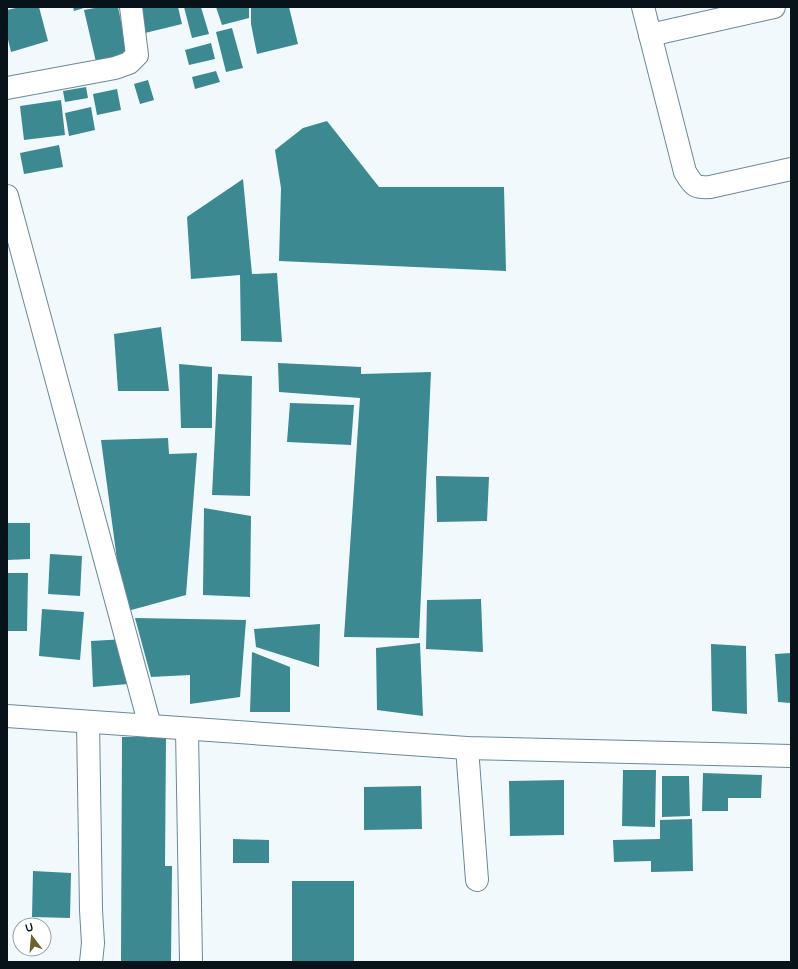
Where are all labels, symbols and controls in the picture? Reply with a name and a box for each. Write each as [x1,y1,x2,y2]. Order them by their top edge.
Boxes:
north arrow [12,917,52,957]
text: U [24,920,35,935]

